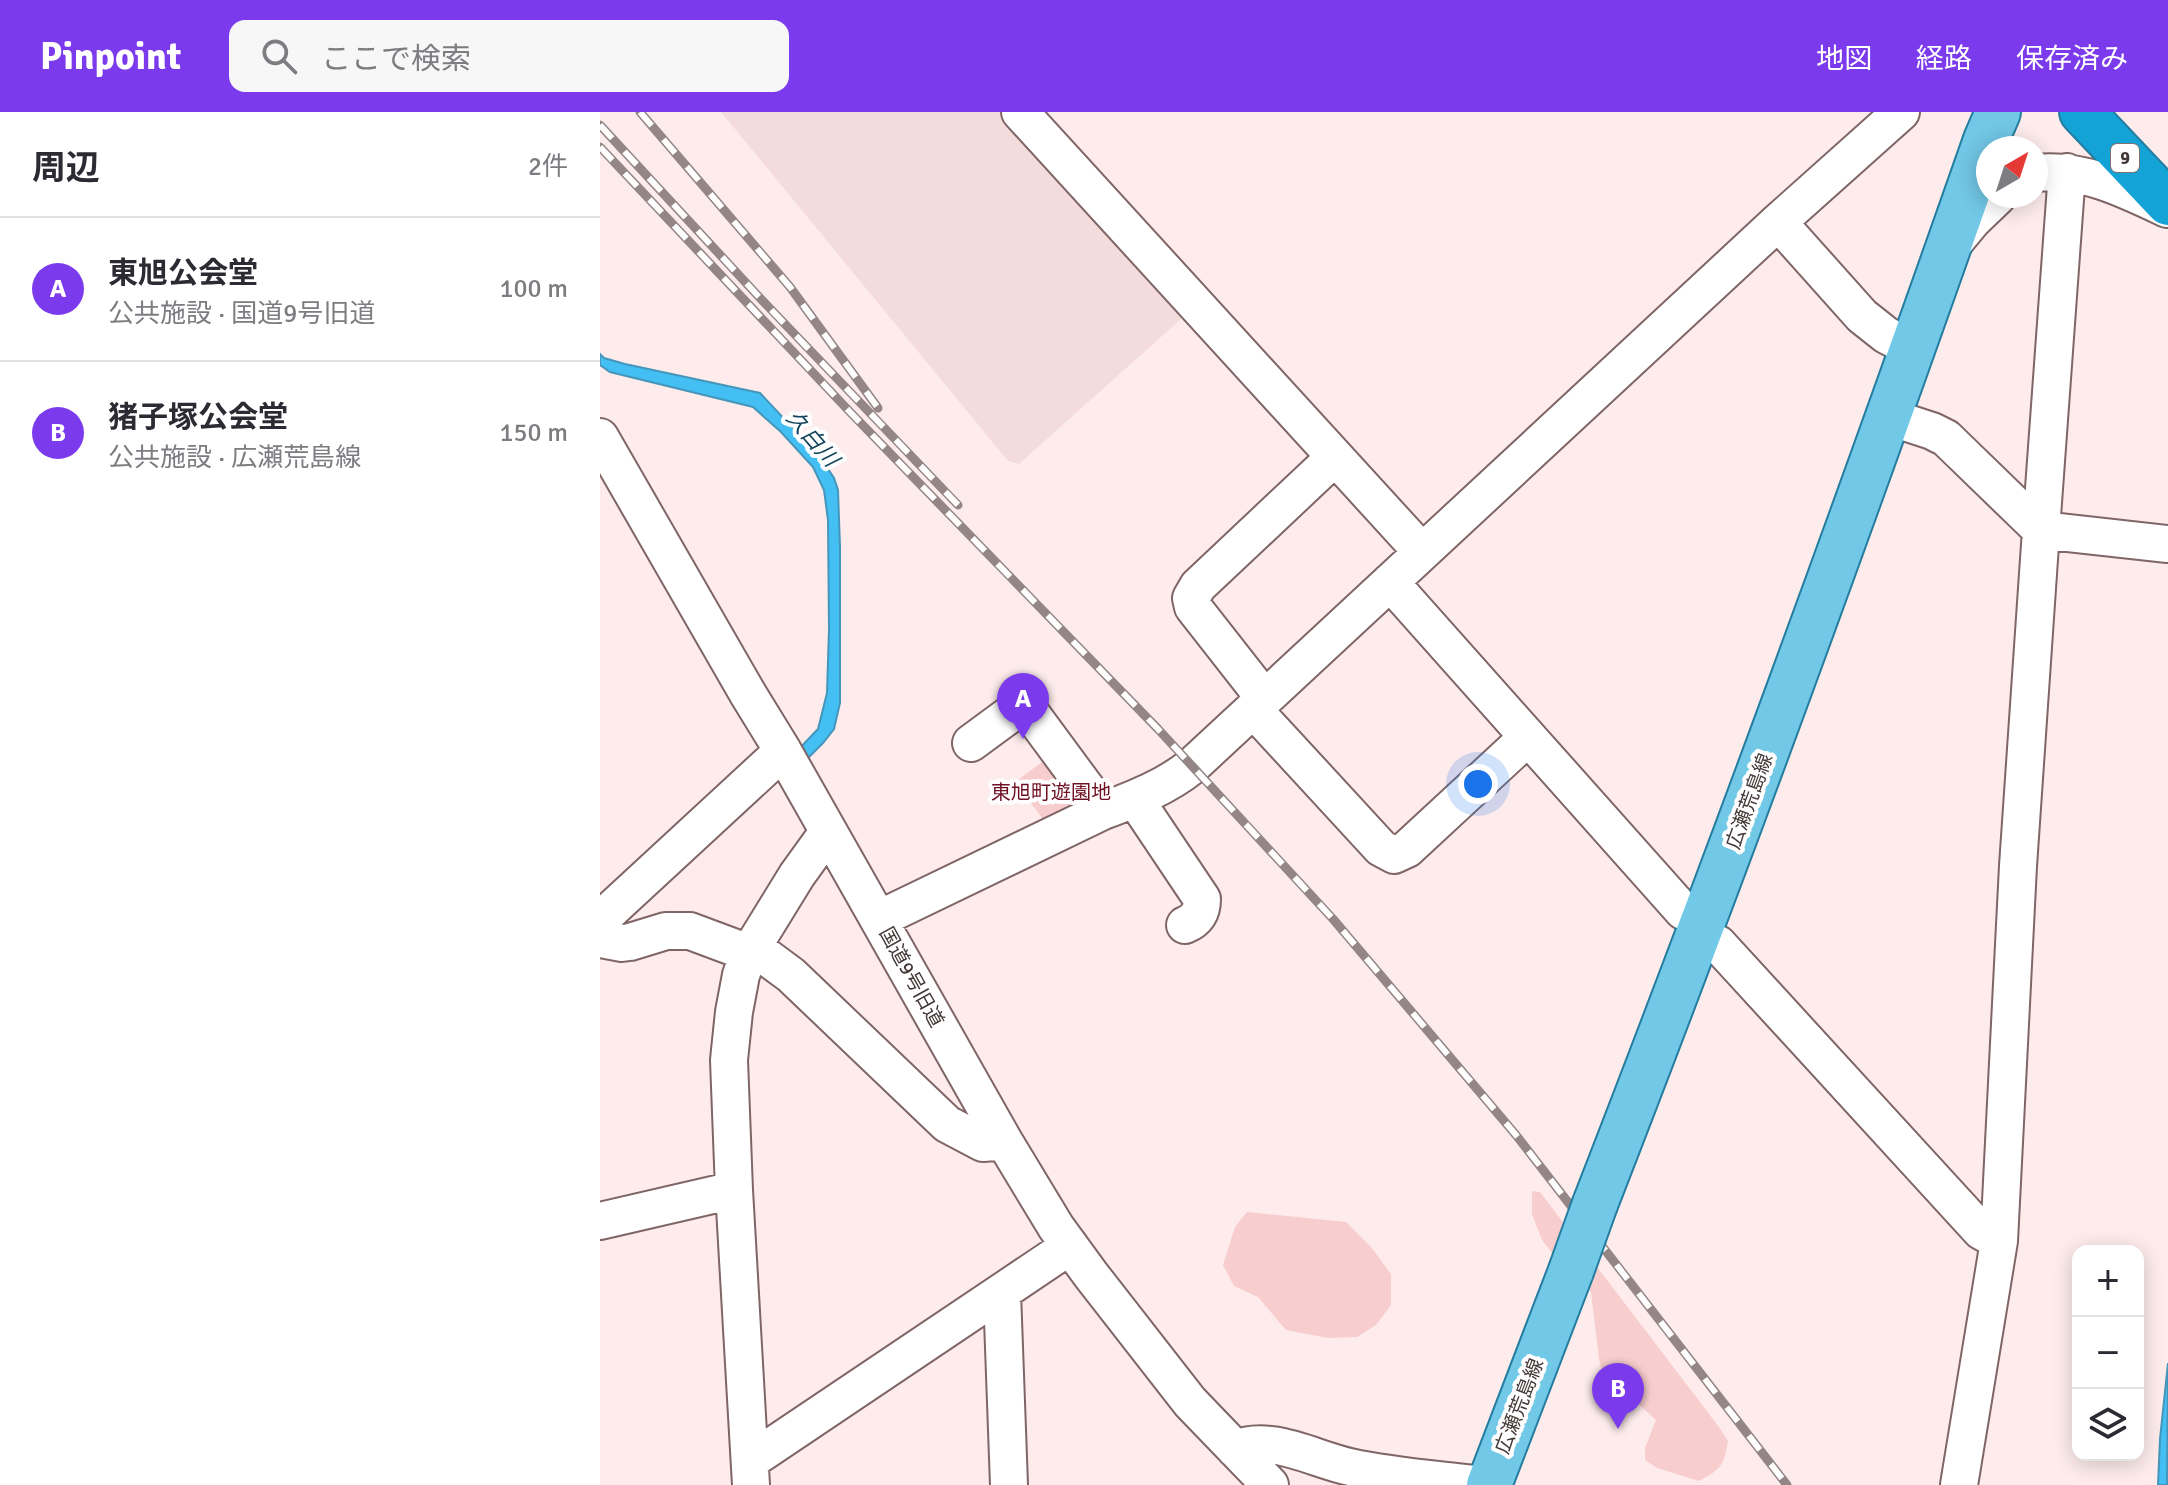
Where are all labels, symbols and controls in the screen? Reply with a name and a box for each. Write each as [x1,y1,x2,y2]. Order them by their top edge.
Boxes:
search box [229,20,789,92]
text: Pinpoint [40,33,181,80]
icon: search [257,34,301,78]
text: ここで検索 [321,41,471,78]
text: 地図 [1816,42,1872,76]
text: 経路 [1916,42,1972,76]
text: 保存済み [2016,42,2128,76]
north arrow [1976,136,2048,208]
road number: 9 [2111,144,2139,172]
text: 周辺 [32,147,100,189]
text: 2件 [528,151,568,183]
text: 東旭公会堂 [108,255,258,292]
text: A [50,273,66,305]
text: 100 m [499,273,568,305]
text: 公共施設 · 国道9号旧道 [108,298,375,330]
text: 猪子塚公会堂 [108,399,288,436]
water label: 久白川 [781,405,846,474]
text: B [50,417,66,449]
text: 150 m [499,417,568,449]
text: 公共施設 · 広瀬荒島線 [108,442,361,474]
pin: A [997,673,1049,739]
street label: 広瀬荒島線 [1721,750,1778,852]
your location [1458,764,1498,804]
park label: 東旭町遊園地 [991,780,1111,805]
street label: 国道9号旧道 [874,923,949,1032]
map controls [2072,1245,2144,1461]
button: + [2072,1245,2144,1317]
button: − [2072,1317,2144,1389]
street label: 広瀬荒島線 [1490,1355,1549,1457]
pin: B [1592,1363,1644,1429]
button: layers [2072,1389,2144,1461]

